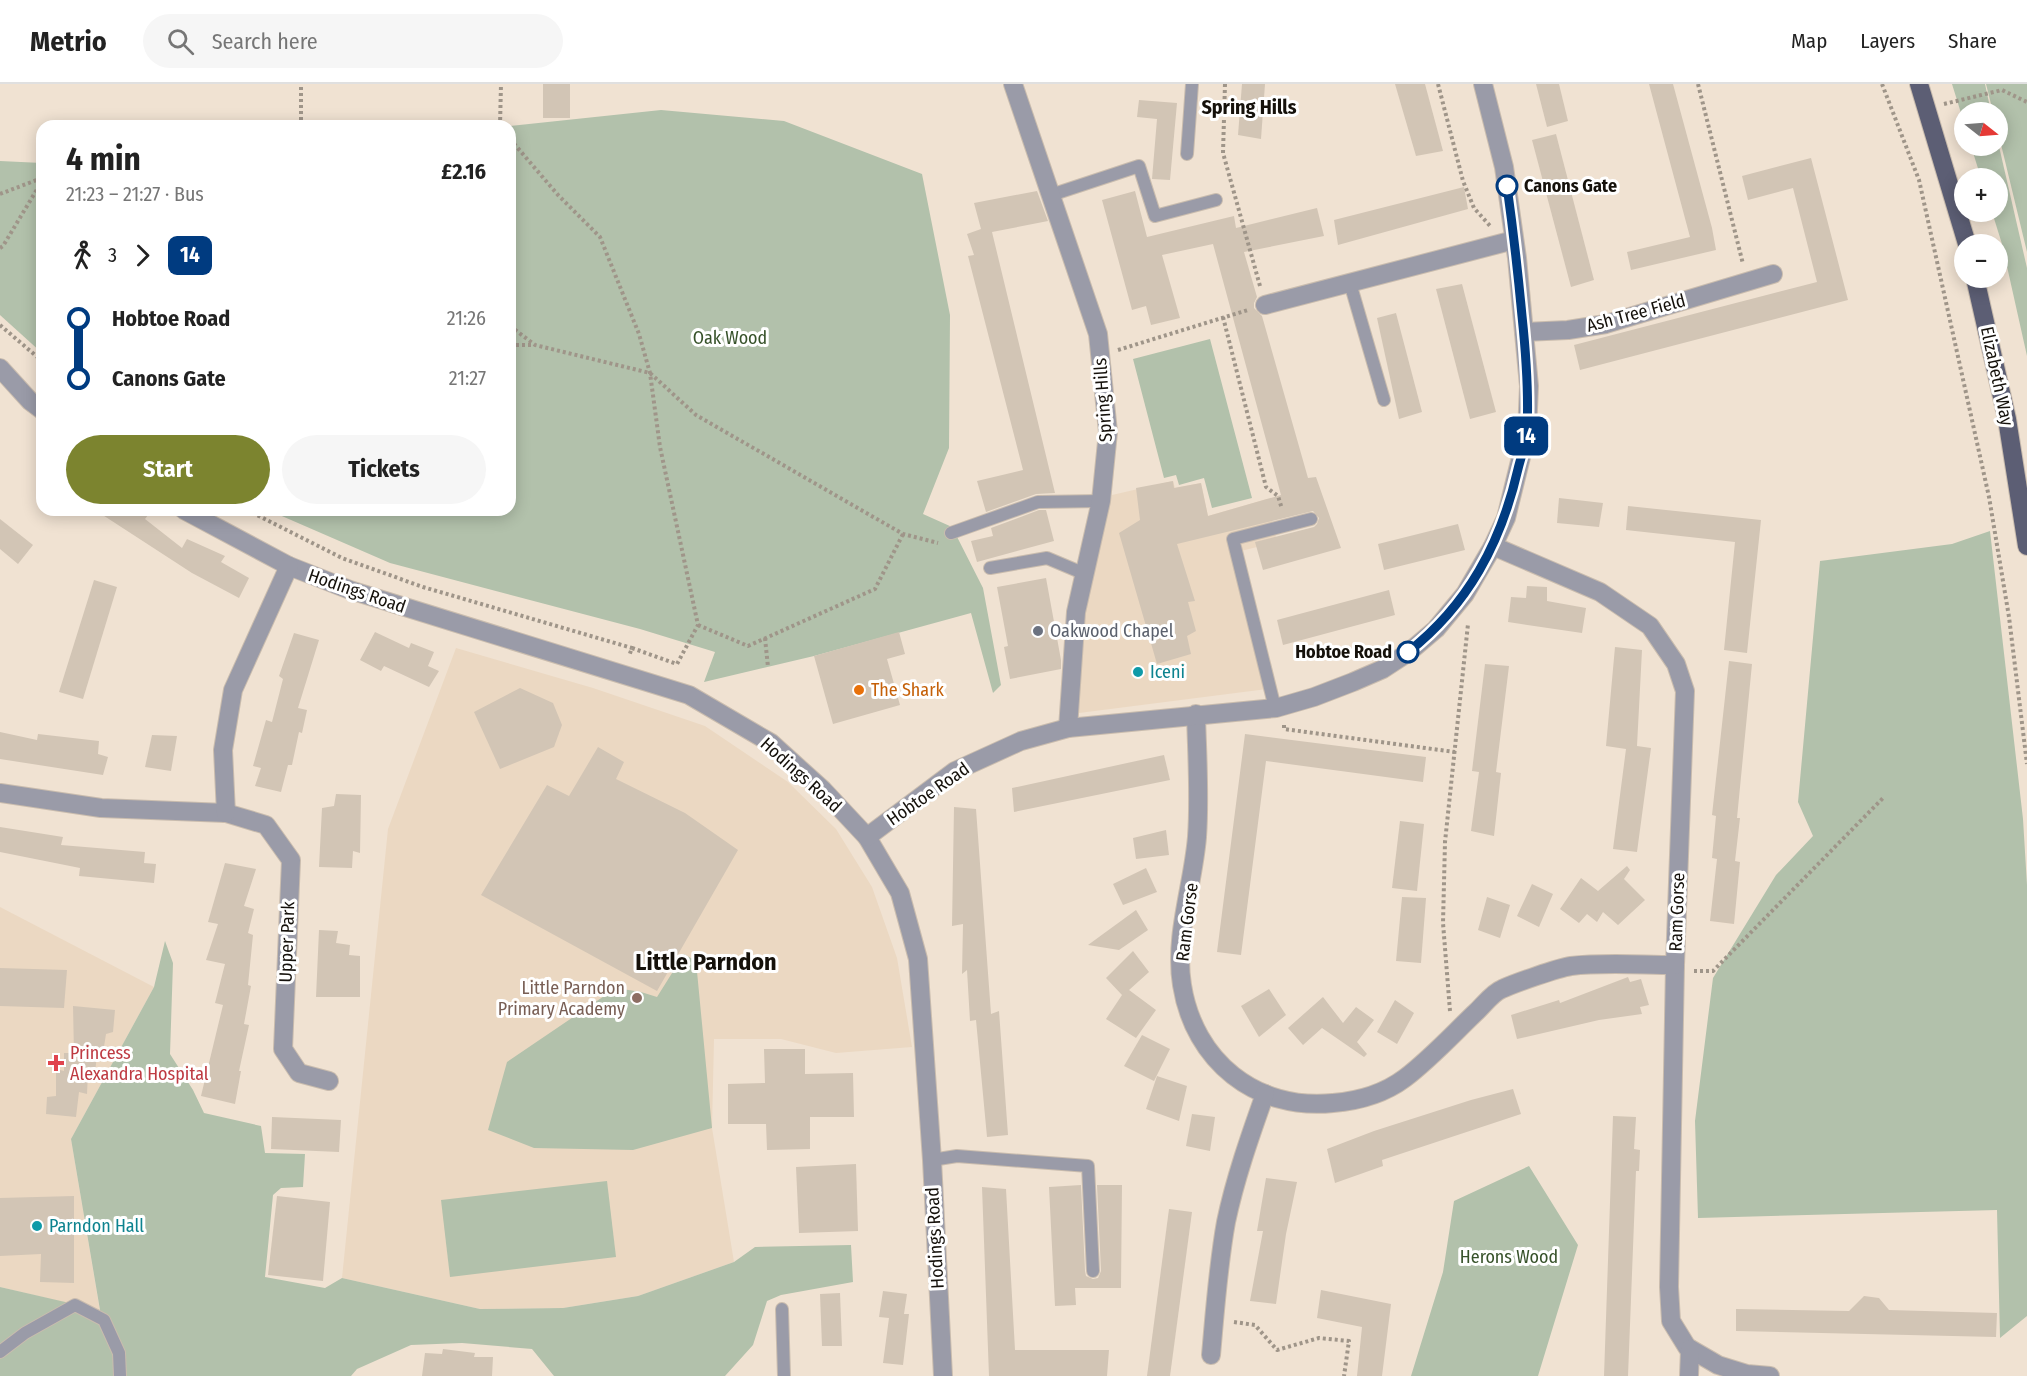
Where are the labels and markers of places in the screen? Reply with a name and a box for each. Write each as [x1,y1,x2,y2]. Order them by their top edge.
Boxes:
marker: Canons Gate [1496,175,1518,197]
place label: Canons Gate [1524,175,1617,197]
place label: Oakwood Chapel [1050,620,1174,642]
marker: Oakwood Chapel [1031,624,1045,638]
place label: Hobtoe Road [1295,641,1392,663]
marker: Hobtoe Road [1397,641,1419,663]
place label: Iceni [1150,661,1185,683]
marker: Iceni [1131,665,1145,679]
place label: The Shark [871,679,944,701]
marker: The Shark [852,683,866,697]
place label: Little Parndon Primary Academy [498,977,625,1020]
marker: Little Parndon Primary Academy [630,991,644,1005]
place label: Princess Alexandra Hospital [70,1042,209,1085]
marker: Princess Alexandra Hospital [47,1054,65,1072]
place label: Parndon Hall [49,1215,144,1237]
marker: Parndon Hall [30,1219,44,1233]

